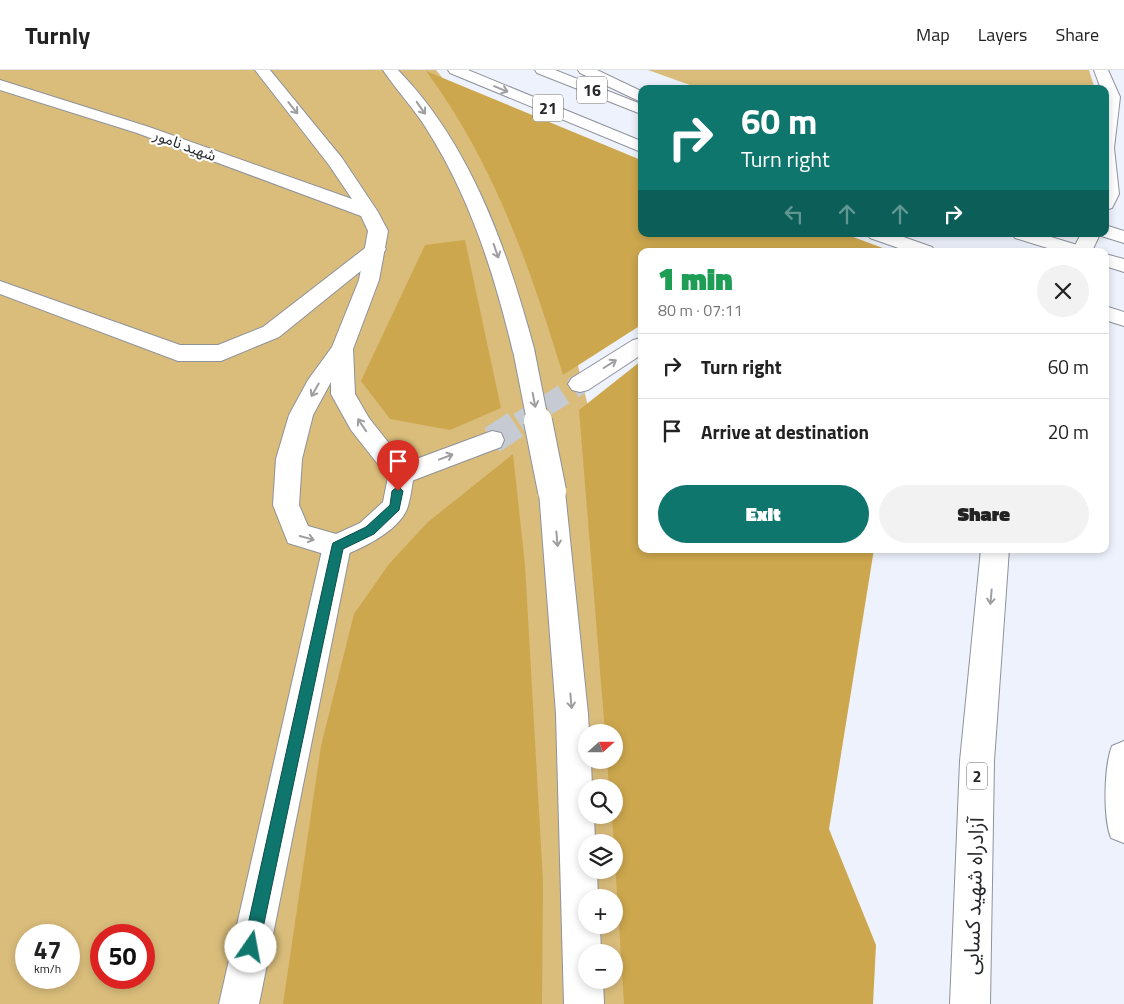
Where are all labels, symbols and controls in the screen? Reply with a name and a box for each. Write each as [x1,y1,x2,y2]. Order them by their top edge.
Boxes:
text: Turnly [25,17,90,53]
text: Map [916,21,950,48]
text: Layers [978,21,1027,48]
text: Share [1055,21,1099,48]
road number: 16 [577,76,607,104]
one-way arrow [493,85,508,94]
road number: 21 [533,94,563,122]
text: 60 m [741,94,817,148]
one-way arrow [287,101,298,114]
one-way arrow [416,101,426,115]
icon: right [658,105,723,170]
street label: شهید نامور [150,123,220,167]
text: Turn right [741,142,830,176]
icon: left [780,200,808,228]
icon: ahead [833,200,861,228]
icon: ahead [886,200,914,228]
icon: right [939,200,967,228]
one-way arrow [491,243,501,259]
text: 1 min [658,256,733,302]
button: close [1037,265,1089,317]
text: 80 m · 07:11 [658,298,743,322]
icon: right [658,352,686,380]
text: Turn right [701,352,782,381]
text: 60 m [1048,352,1089,381]
one-way arrow [603,359,617,369]
one-way arrow [310,382,320,397]
one-way arrow [530,391,539,407]
icon: arrive [658,417,686,445]
text: Arrive at destination [701,417,869,446]
text: 20 m [1048,417,1089,446]
one-way arrow [357,418,367,432]
pin [377,440,419,491]
icon: arrive [384,447,412,475]
one-way arrow [438,452,453,462]
button: Exit [658,485,869,543]
button: Share [879,485,1089,543]
one-way arrow [552,531,561,547]
one-way arrow [299,533,315,543]
one-way arrow [986,589,996,605]
one-way arrow [566,693,576,709]
north arrow [578,724,622,769]
map controls [578,724,623,989]
road number: 2 [967,762,987,789]
button: search [578,779,623,824]
street label: آزادراه شهید کسایی [954,816,992,975]
button: layers [578,834,623,879]
button: + [578,889,623,934]
position arrow [224,920,276,972]
speed limit sign: 50 [90,924,155,989]
text: 47 [33,931,62,969]
button: − [578,944,623,989]
text: km/h [34,959,61,978]

